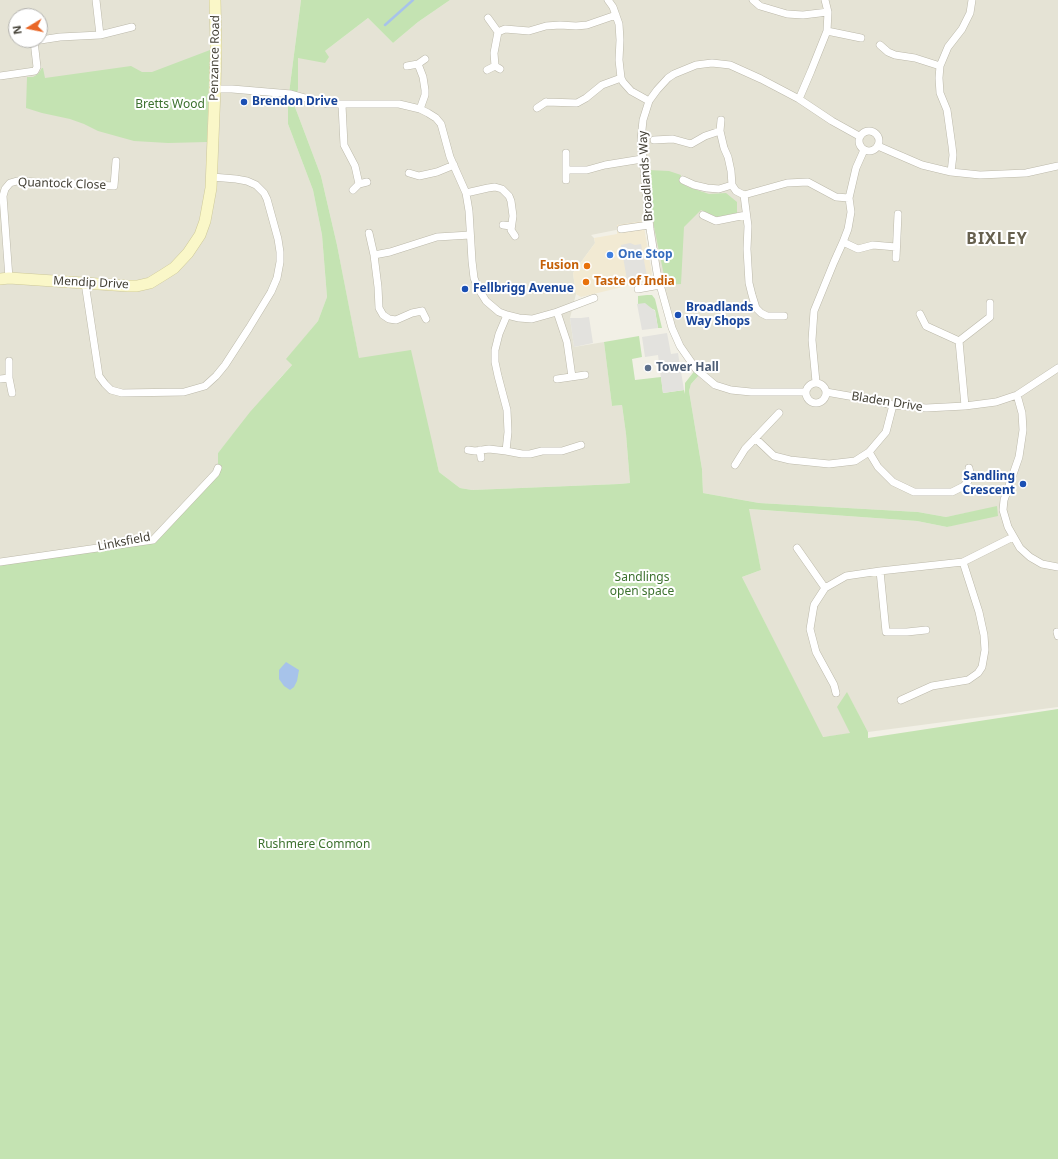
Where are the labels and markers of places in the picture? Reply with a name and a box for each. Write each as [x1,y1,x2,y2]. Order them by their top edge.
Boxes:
place label: Brendon Drive [252,95,338,109]
marker: Brendon Drive [239,97,249,107]
place label: One Stop [618,248,672,262]
marker: One Stop [605,250,615,260]
place label: Fusion [540,259,579,273]
marker: Fusion [582,261,592,271]
place label: Taste of India [594,275,675,289]
marker: Taste of India [581,277,591,287]
place label: Fellbrigg Avenue [473,282,574,296]
marker: Fellbrigg Avenue [460,284,470,294]
place label: Broadlands Way Shops [686,301,754,329]
marker: Broadlands Way Shops [673,310,683,320]
place label: Tower Hall [656,361,719,375]
marker: Tower Hall [643,363,653,373]
place label: Sandling Crescent [963,470,1015,498]
marker: Sandling Crescent [1018,479,1028,489]

